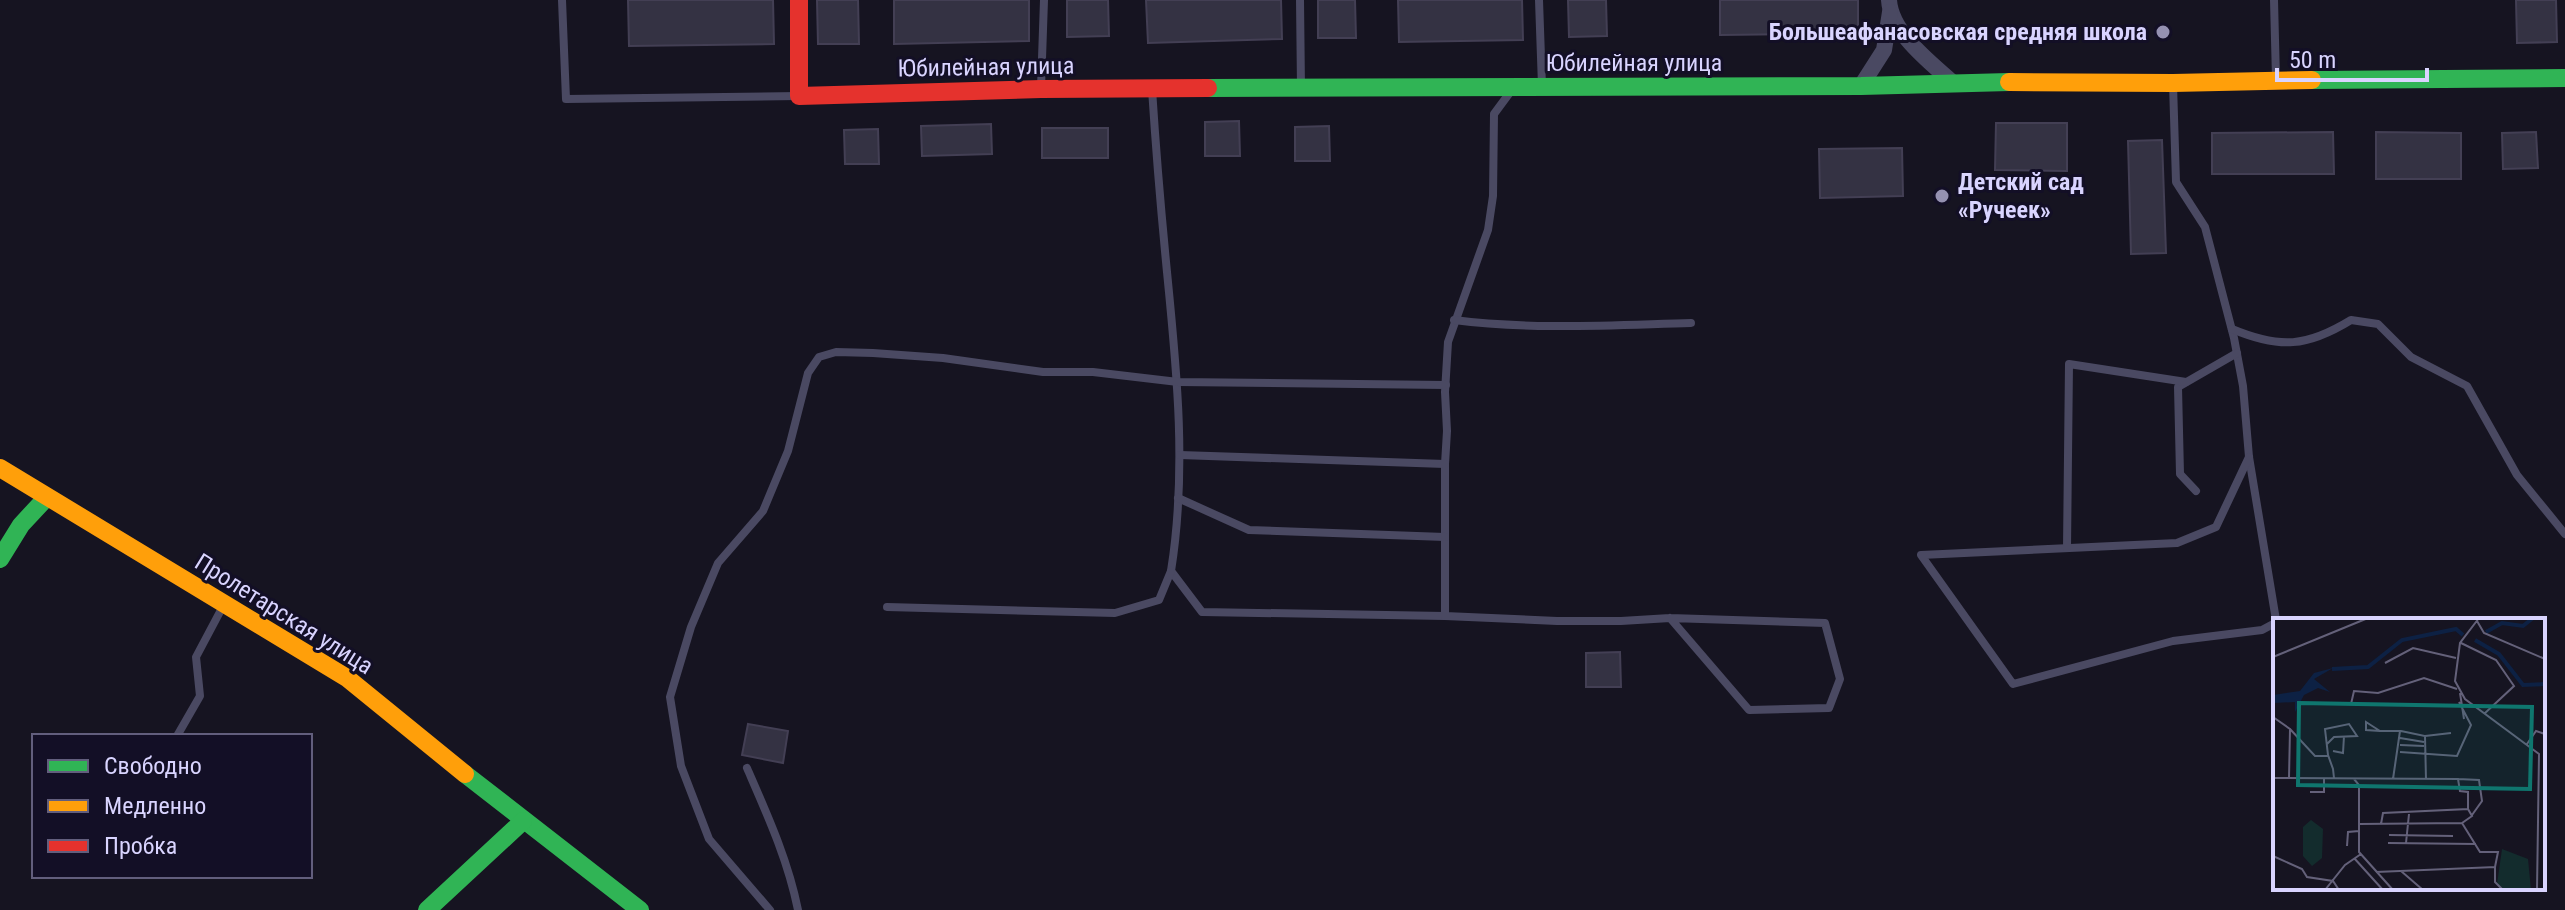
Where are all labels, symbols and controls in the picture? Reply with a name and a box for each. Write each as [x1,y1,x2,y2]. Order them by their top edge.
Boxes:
place label: Большеафанасовская средняя школа [1769,18,2147,46]
marker: Большеафанасовская средняя школа [2154,23,2172,41]
scale bar [2277,32,2427,82]
text: 50 m [2289,46,2336,74]
street label: Юбилейная улица [1546,49,1722,77]
street label: Юбилейная улица [897,51,1075,83]
place label: Детский сад «Ручеек» [1958,168,2084,224]
marker: Детский сад «Ручеек» [1933,187,1951,205]
street label: Пролетарская улица [190,548,378,680]
inset map [2273,618,2545,890]
legend [32,734,312,878]
text: Свободно [104,752,202,780]
text: Медленно [104,792,206,820]
text: Пробка [104,832,177,860]

